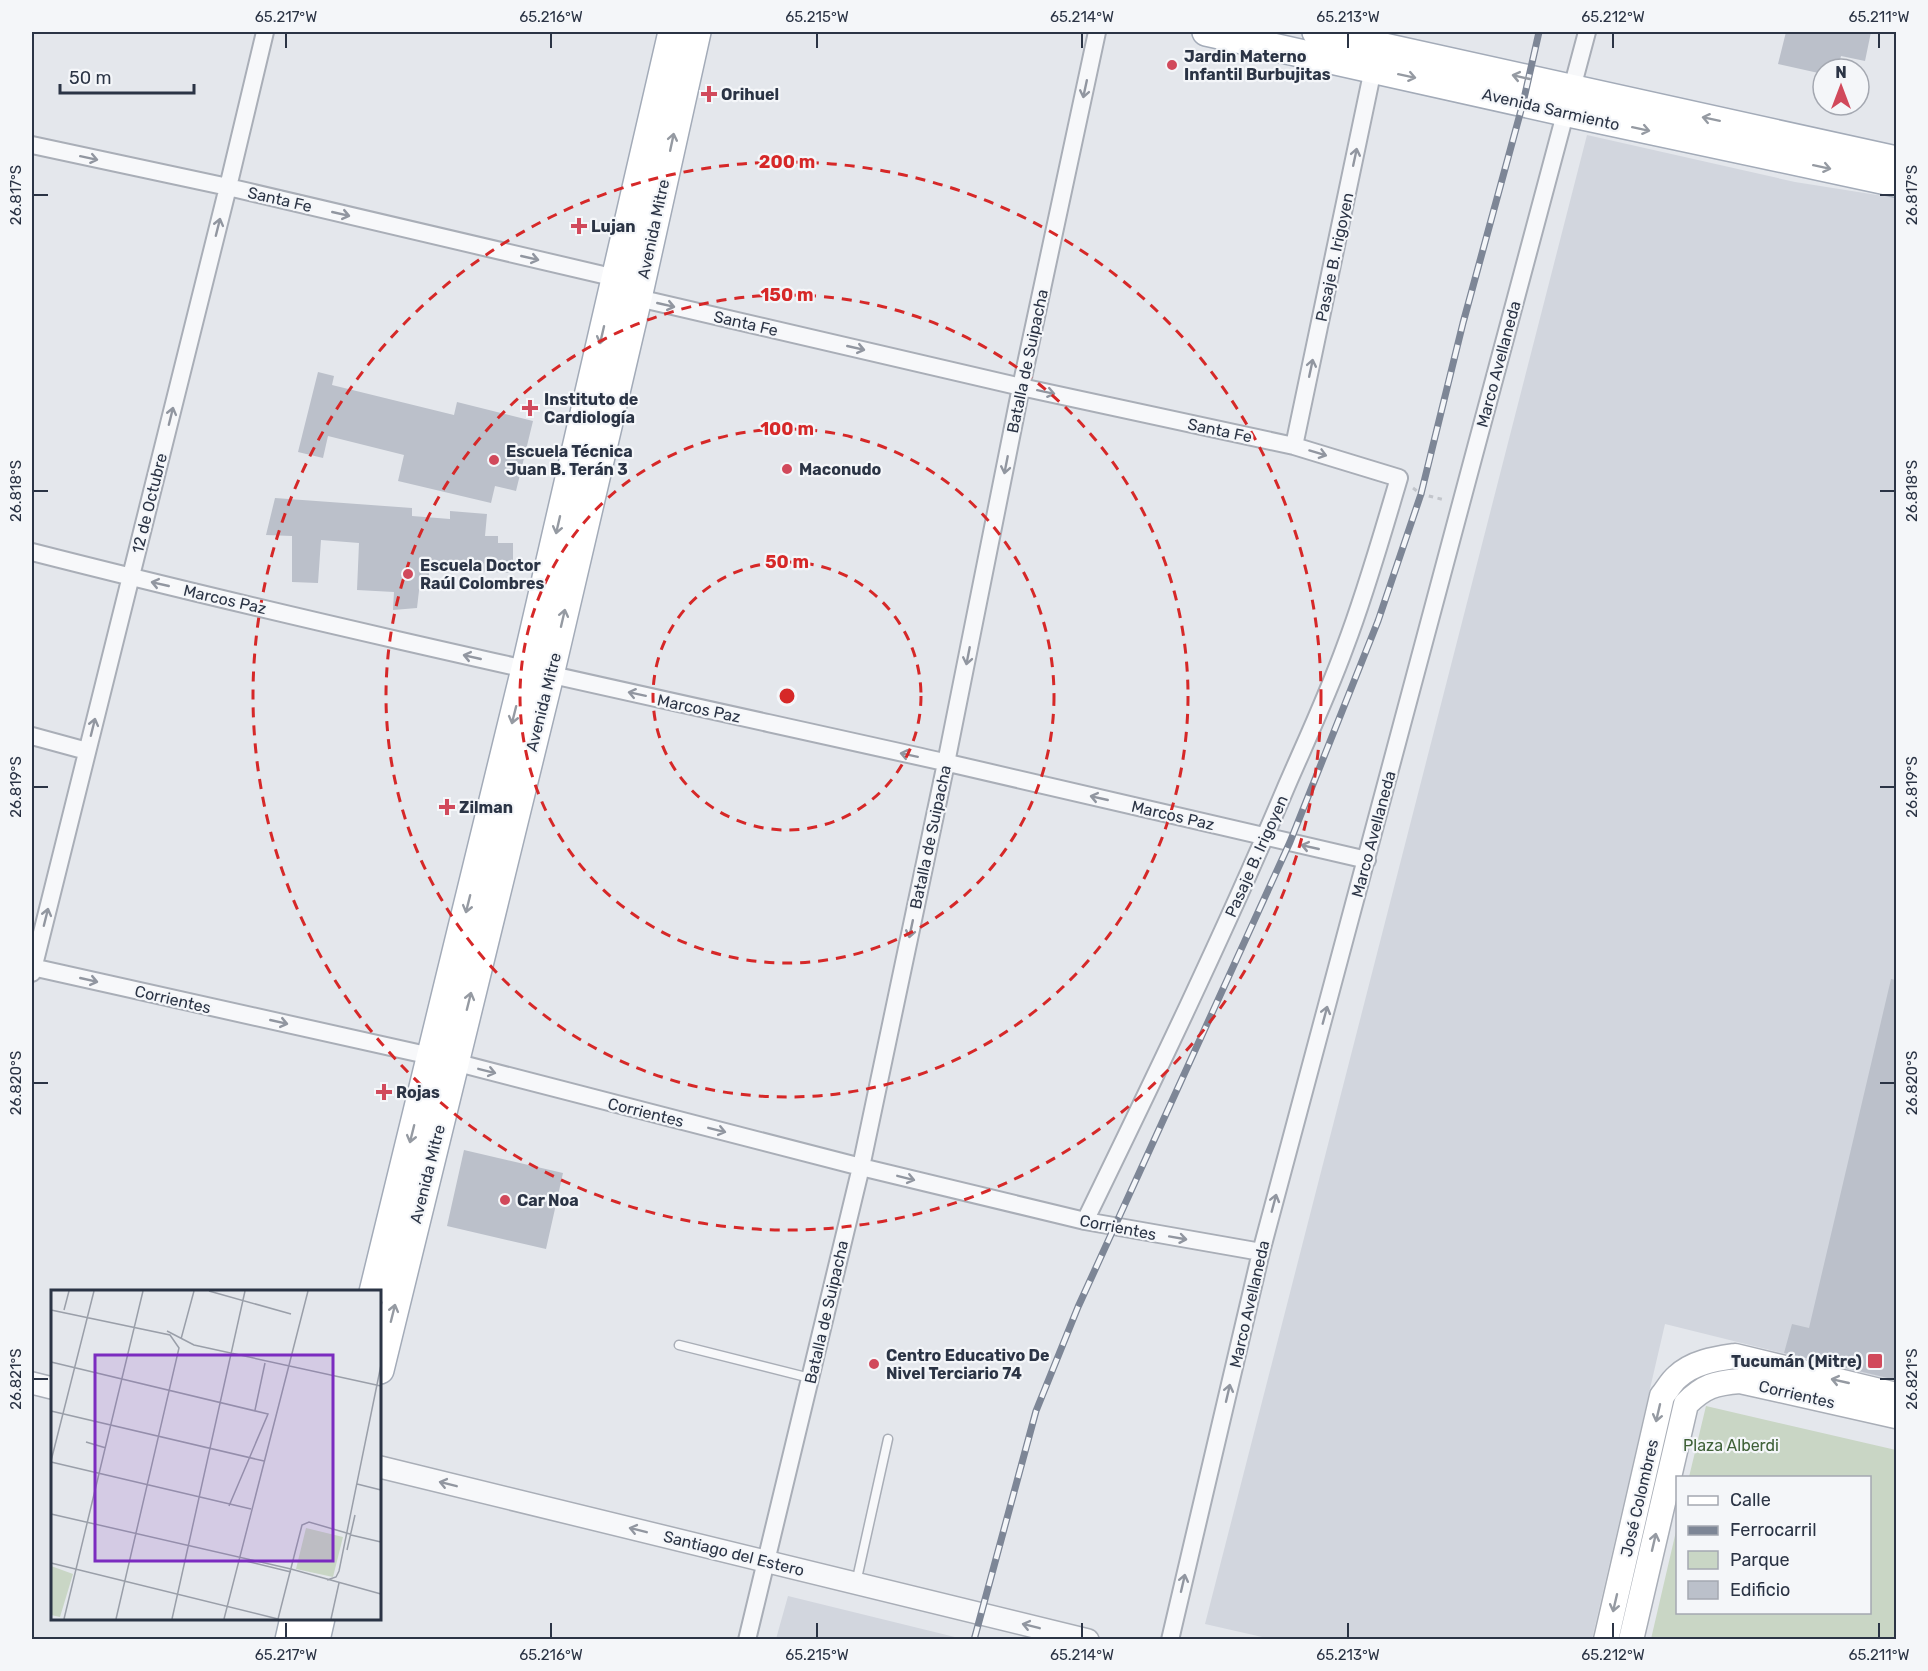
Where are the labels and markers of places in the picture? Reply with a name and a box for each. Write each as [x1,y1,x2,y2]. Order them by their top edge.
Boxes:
place label: Jardin Materno Infantil Burbujitas [1184,47,1331,84]
marker: Jardin Materno Infantil Burbujitas [1165,58,1179,72]
place label: Orihuel [721,85,779,104]
marker: Orihuel [702,87,716,101]
place label: Lujan [591,217,635,236]
marker: Lujan [572,219,586,233]
place label: Instituto de Cardiología [544,390,638,427]
marker: Instituto de Cardiología [521,399,539,417]
place label: Escuela Técnica Juan B. Terán 3 [506,442,633,479]
marker: Escuela Técnica Juan B. Terán 3 [487,453,501,467]
place label: Maconudo [799,460,882,479]
marker: Maconudo [780,462,794,476]
place label: Escuela Doctor Raúl Colombres [420,556,545,593]
marker: Escuela Doctor Raúl Colombres [401,567,415,581]
centre of rings [777,686,797,706]
place label: Zilman [459,798,513,817]
marker: Zilman [440,800,454,814]
place label: Rojas [396,1083,440,1102]
marker: Rojas [377,1085,391,1099]
place label: Car Noa [517,1191,579,1210]
marker: Car Noa [498,1193,512,1207]
place label: Centro Educativo De Nivel Terciario 74 [886,1346,1050,1383]
place label: Tucumán (Mitre) [1731,1352,1862,1371]
marker: Tucumán (Mitre) [1866,1352,1884,1370]
marker: Centro Educativo De Nivel Terciario 74 [867,1357,881,1371]

